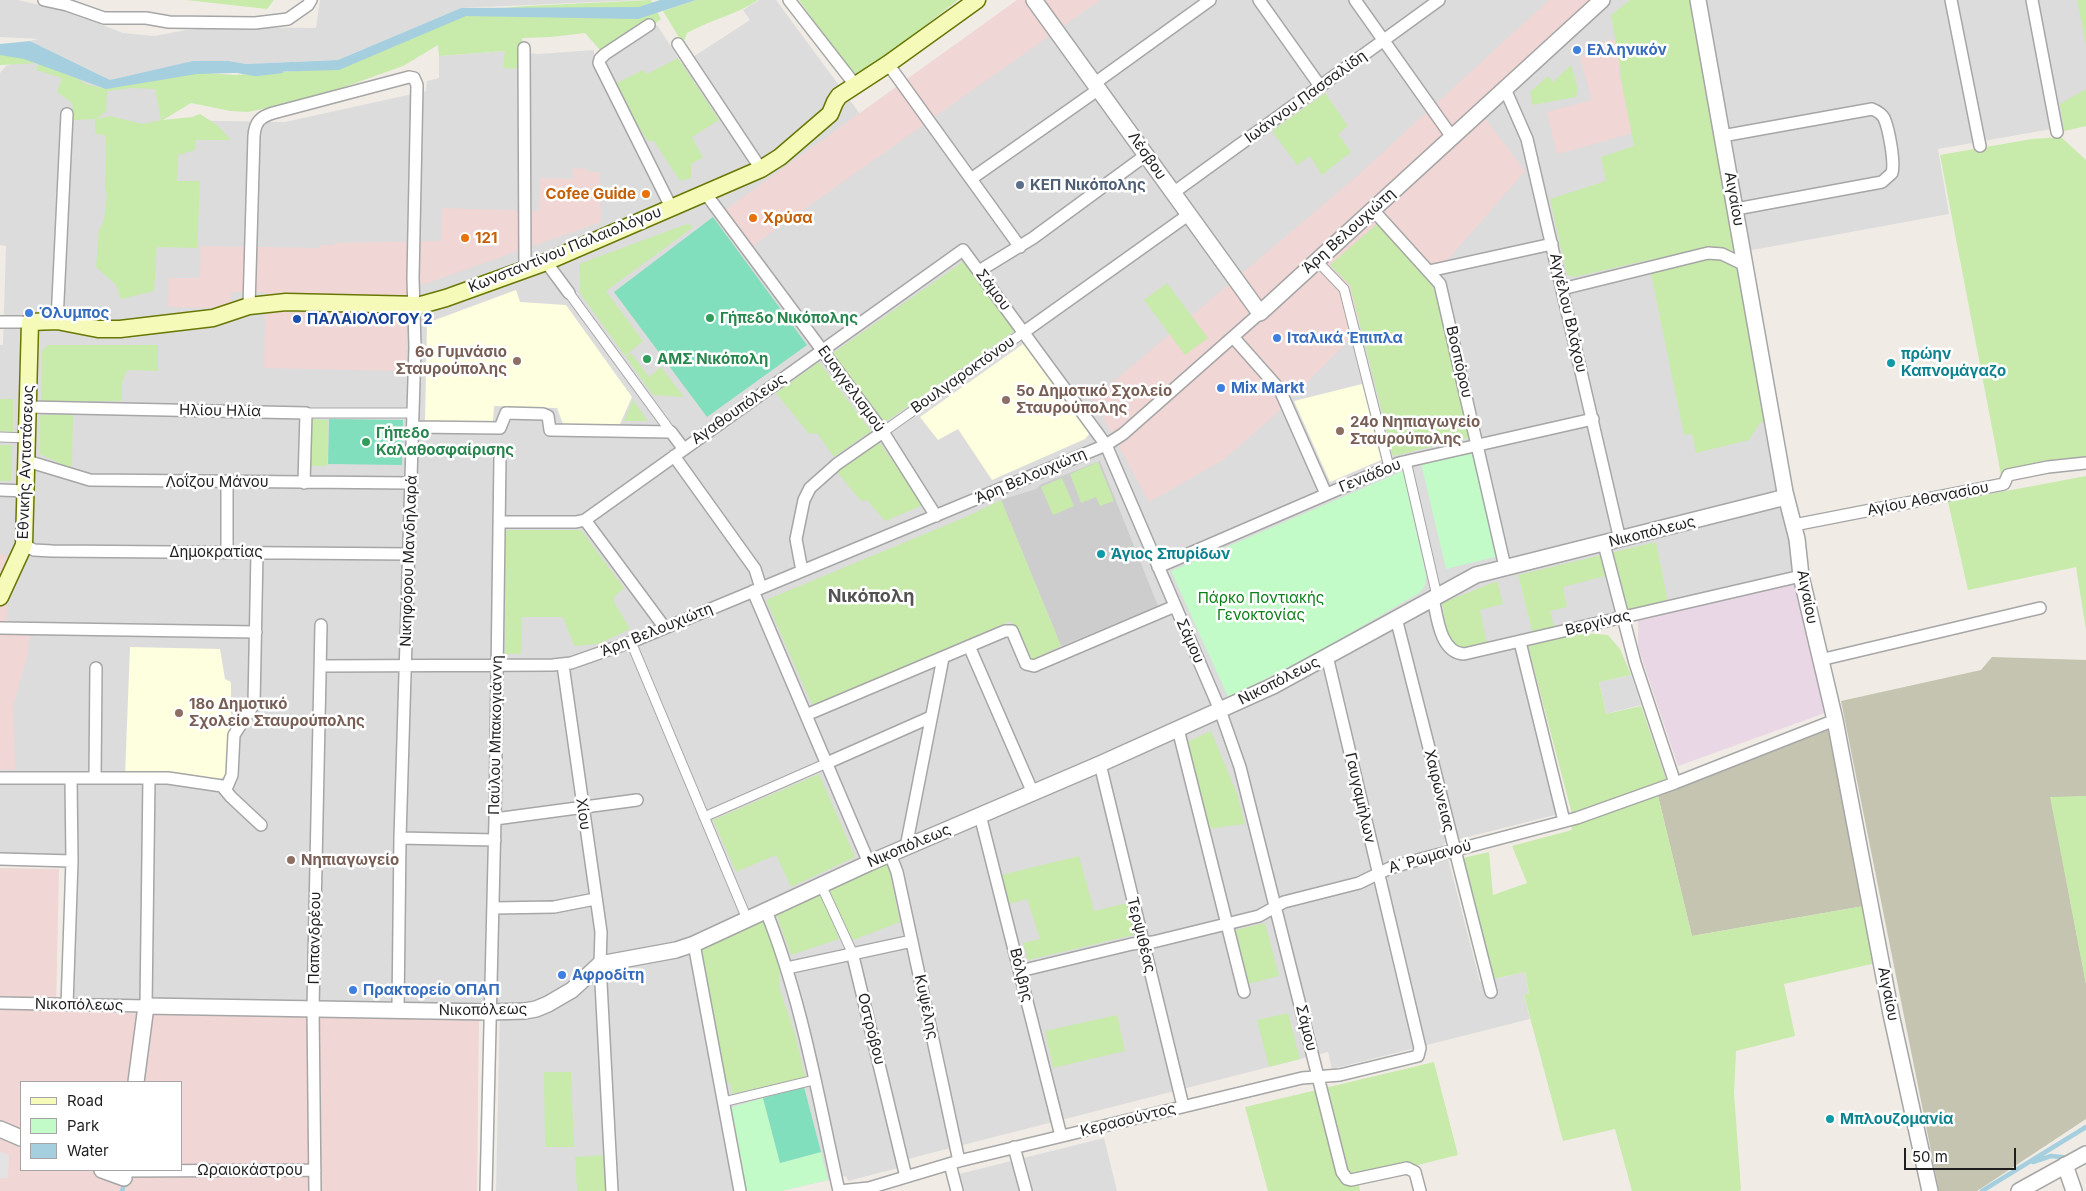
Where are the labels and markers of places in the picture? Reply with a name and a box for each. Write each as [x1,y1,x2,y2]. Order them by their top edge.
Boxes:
place label: Ελληνικόν [1587,41,1667,59]
marker: Ελληνικόν [1571,44,1583,56]
place label: ΚΕΠ Νικόπολης [1030,176,1146,194]
marker: ΚΕΠ Νικόπολης [1014,179,1026,191]
place label: Cofee Guide [546,185,636,203]
marker: Cofee Guide [640,188,652,200]
place label: Χρύσα [763,209,813,227]
marker: Χρύσα [747,212,759,224]
place label: 121 [475,229,497,247]
marker: 121 [459,232,471,244]
place label: Όλυμπος [39,304,109,322]
marker: Όλυμπος [23,307,35,319]
place label: Γήπεδο Νικόπολης [720,309,858,327]
place label: ΠΑΛΑΙΟΛΟΓΟΥ 2 [307,310,433,328]
marker: Γήπεδο Νικόπολης [704,312,716,324]
marker: ΠΑΛΑΙΟΛΟΓΟΥ 2 [291,313,303,325]
place label: Ιταλικά Έπιπλα [1287,329,1403,347]
marker: Ιταλικά Έπιπλα [1271,332,1283,344]
place label: 6ο Γυμνάσιο Σταυρούπολης [396,343,507,378]
place label: πρώην Καπνομάγαζο [1901,345,2006,380]
place label: ΑΜΣ Νικόπολη [657,350,768,368]
marker: ΑΜΣ Νικόπολη [641,353,653,365]
marker: 6ο Γυμνάσιο Σταυρούπολης [511,355,523,367]
marker: πρώην Καπνομάγαζο [1885,357,1897,369]
place label: Mix Markt [1231,379,1305,397]
place label: 5ο Δημοτικό Σχολείο Σταυρούπολης [1016,382,1172,417]
marker: Mix Markt [1215,382,1227,394]
marker: 5ο Δημοτικό Σχολείο Σταυρούπολης [1000,394,1012,406]
place label: 24ο Νηπιαγωγείο Σταυρούπολης [1350,413,1480,448]
place label: Γήπεδο Καλαθοσφαίρισης [376,424,514,459]
marker: 24ο Νηπιαγωγείο Σταυρούπολης [1334,425,1346,437]
marker: Γήπεδο Καλαθοσφαίρισης [360,436,372,448]
place label: Άγιος Σπυρίδων [1111,545,1230,563]
marker: Άγιος Σπυρίδων [1095,548,1107,560]
place label: 18ο Δημοτικό Σχολείο Σταυρούπολης [189,695,365,730]
marker: 18ο Δημοτικό Σχολείο Σταυρούπολης [173,707,185,719]
place label: Νηπιαγωγείο [301,851,399,869]
marker: Νηπιαγωγείο [285,854,297,866]
place label: Αφροδίτη [572,966,644,984]
marker: Αφροδίτη [556,969,568,981]
place label: Πρακτορείο ΟΠΑΠ [363,981,500,999]
marker: Πρακτορείο ΟΠΑΠ [347,984,359,996]
place label: Μπλουζομανία [1840,1110,1954,1128]
marker: Μπλουζομανία [1824,1113,1836,1125]

